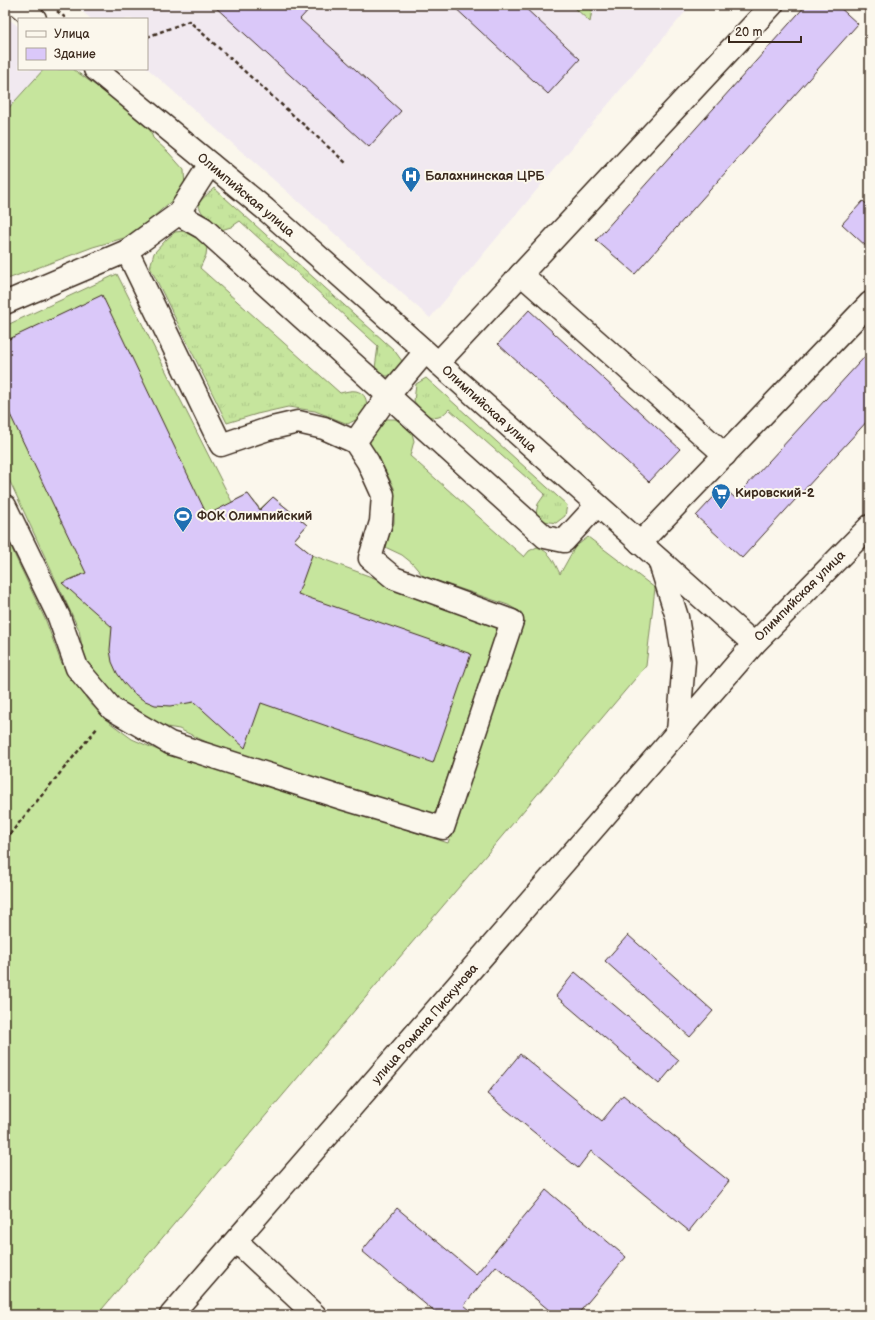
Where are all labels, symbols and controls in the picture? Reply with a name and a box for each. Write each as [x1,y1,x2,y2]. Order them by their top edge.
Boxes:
legend [18,18,148,70]
scale bar [729,18,801,44]
text: 20 m [735,25,762,40]
text: Улица [54,27,90,42]
text: Здание [54,47,96,62]
street label: Олимпийская улица [194,150,298,241]
hospital icon: Балахнинская ЦРБ [400,165,422,193]
place label: Балахнинская ЦРБ [425,168,545,184]
street label: Олимпийская улица [438,362,540,456]
supermarket icon: Кировский-2 [710,482,732,510]
place label: Кировский-2 [735,485,815,501]
sports icon: ФОК Олимпийский [172,505,194,533]
place label: ФОК Олимпийский [197,508,312,524]
street label: Олимпийская улица [751,547,849,645]
street label: улица Романа Пискунова [368,960,482,1087]

